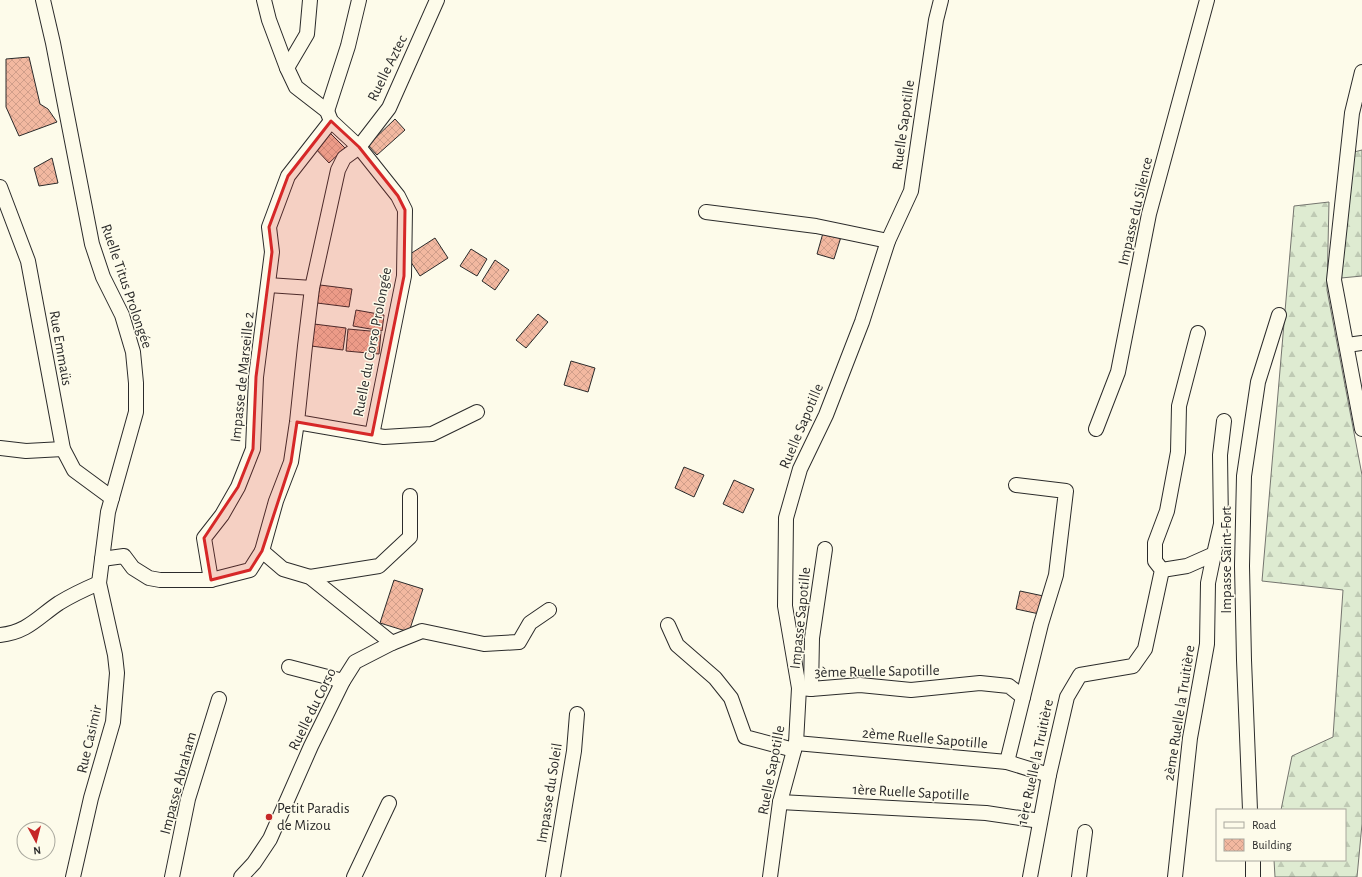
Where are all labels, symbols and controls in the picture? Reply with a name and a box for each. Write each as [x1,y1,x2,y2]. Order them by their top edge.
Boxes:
street label: Ruelle Aztec [365,33,410,104]
street label: Ruelle Sapotille [890,79,917,171]
street label: Impasse du Silence [1116,155,1155,267]
street label: Ruelle Titus Prolongée [98,222,155,350]
street label: Ruelle du Corso Prolongée [351,266,394,418]
street label: Rue Emmaüs [47,309,75,387]
street label: Impasse de Marseille 2 [228,311,257,443]
street label: Ruelle Sapotille [777,381,826,471]
street label: Impasse Saint-Fort [1219,506,1234,614]
street label: Impasse Sapotille [788,566,813,670]
street label: 2ème Ruelle la Truitière [1161,644,1198,782]
street label: 3ème Ruelle Sapotille [814,663,940,680]
street label: Ruelle du Corso [286,666,339,753]
street label: 1ère Ruelle la Truitière [1015,698,1056,826]
street label: Rue Casimir [74,703,105,775]
street label: Ruelle Sapotille [755,724,788,816]
street label: 2ème Ruelle Sapotille [862,726,988,751]
street label: Impasse Abraham [158,730,199,836]
street label: Impasse du Soleil [534,742,565,844]
street label: 1ère Ruelle Sapotille [852,782,970,803]
place label: Petit Paradis de Mizou [277,801,350,833]
legend [1216,809,1346,861]
marker: Petit Paradis de Mizou [264,812,274,822]
text: Road [1252,819,1276,831]
north arrow [16,821,56,861]
text: Building [1252,839,1292,851]
text: N [33,845,42,856]

